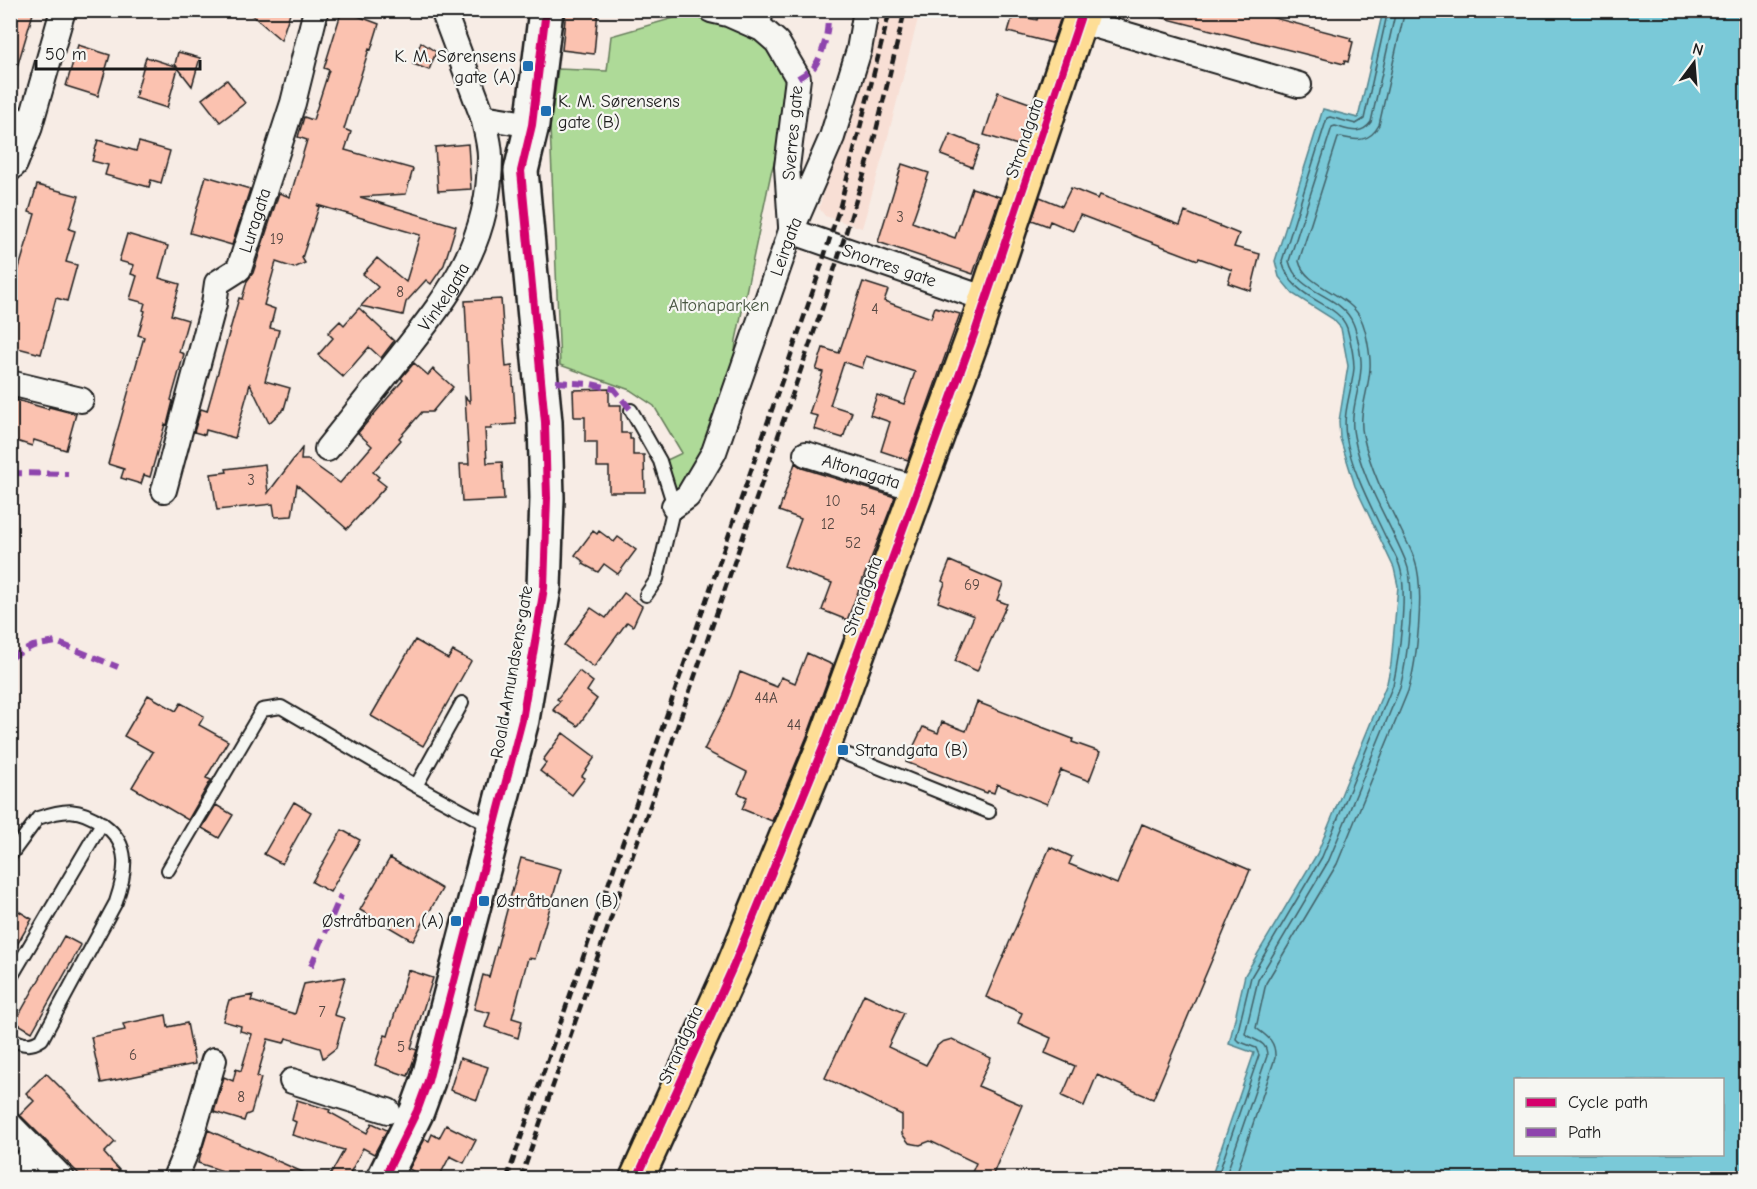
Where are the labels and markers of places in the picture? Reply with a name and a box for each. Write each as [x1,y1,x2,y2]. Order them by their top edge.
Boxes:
place label: K. M. Sørensens gate (A) [394,46,516,88]
marker: K. M. Sørensens gate (A) [521,59,535,73]
place label: K. M. Sørensens gate (B) [558,91,680,133]
marker: K. M. Sørensens gate (B) [539,104,553,118]
place label: Strandgata (B) [855,740,968,761]
marker: Strandgata (B) [836,743,850,757]
place label: Østråtbanen (B) [496,891,619,912]
marker: Østråtbanen (B) [477,894,491,908]
place label: Østråtbanen (A) [322,911,444,932]
marker: Østråtbanen (A) [449,914,463,928]

